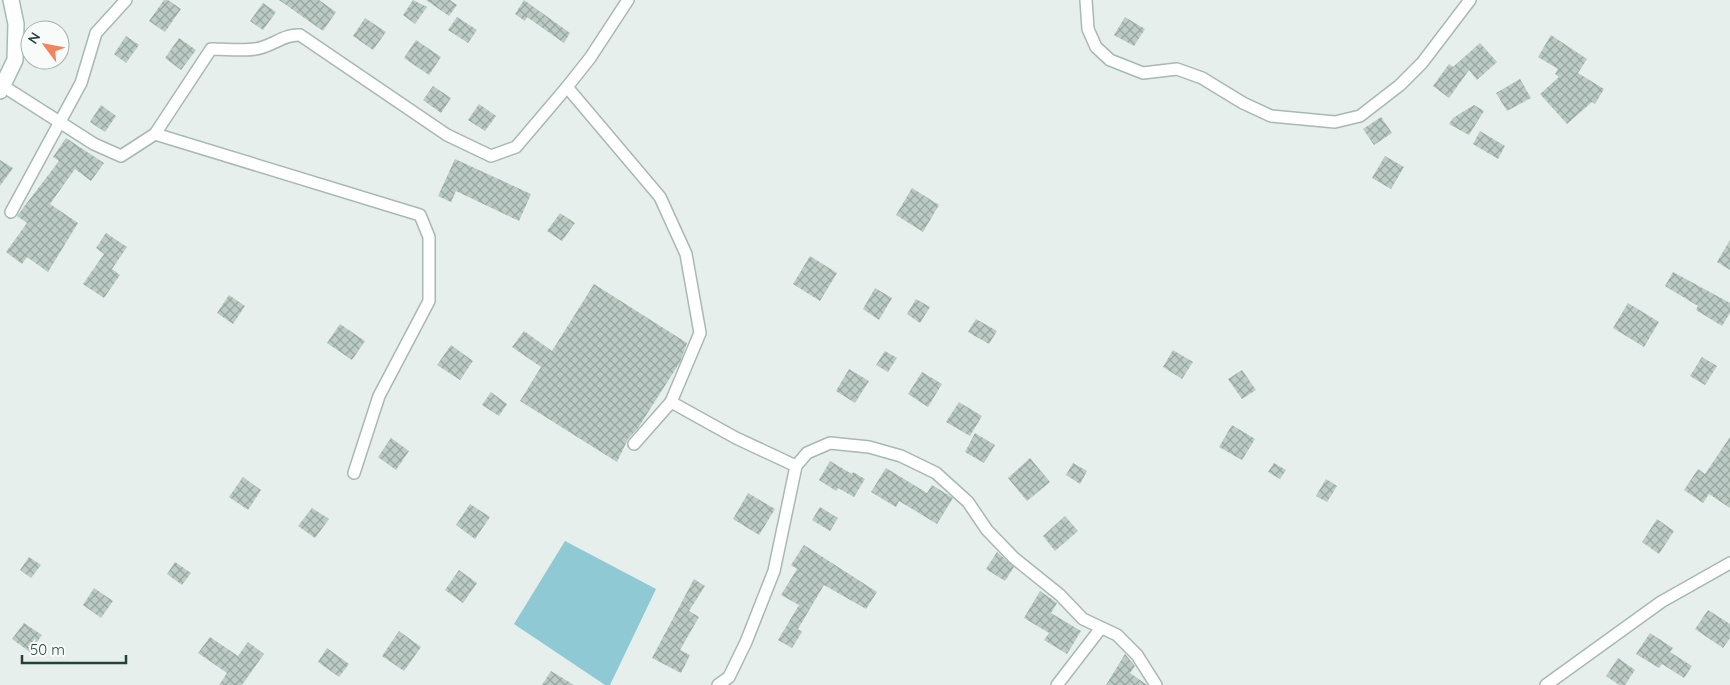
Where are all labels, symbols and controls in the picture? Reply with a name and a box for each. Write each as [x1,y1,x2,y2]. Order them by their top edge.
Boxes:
north arrow [20,20,70,70]
text: N [24,29,44,47]
scale bar [22,632,126,664]
text: 50 m [30,640,65,659]

